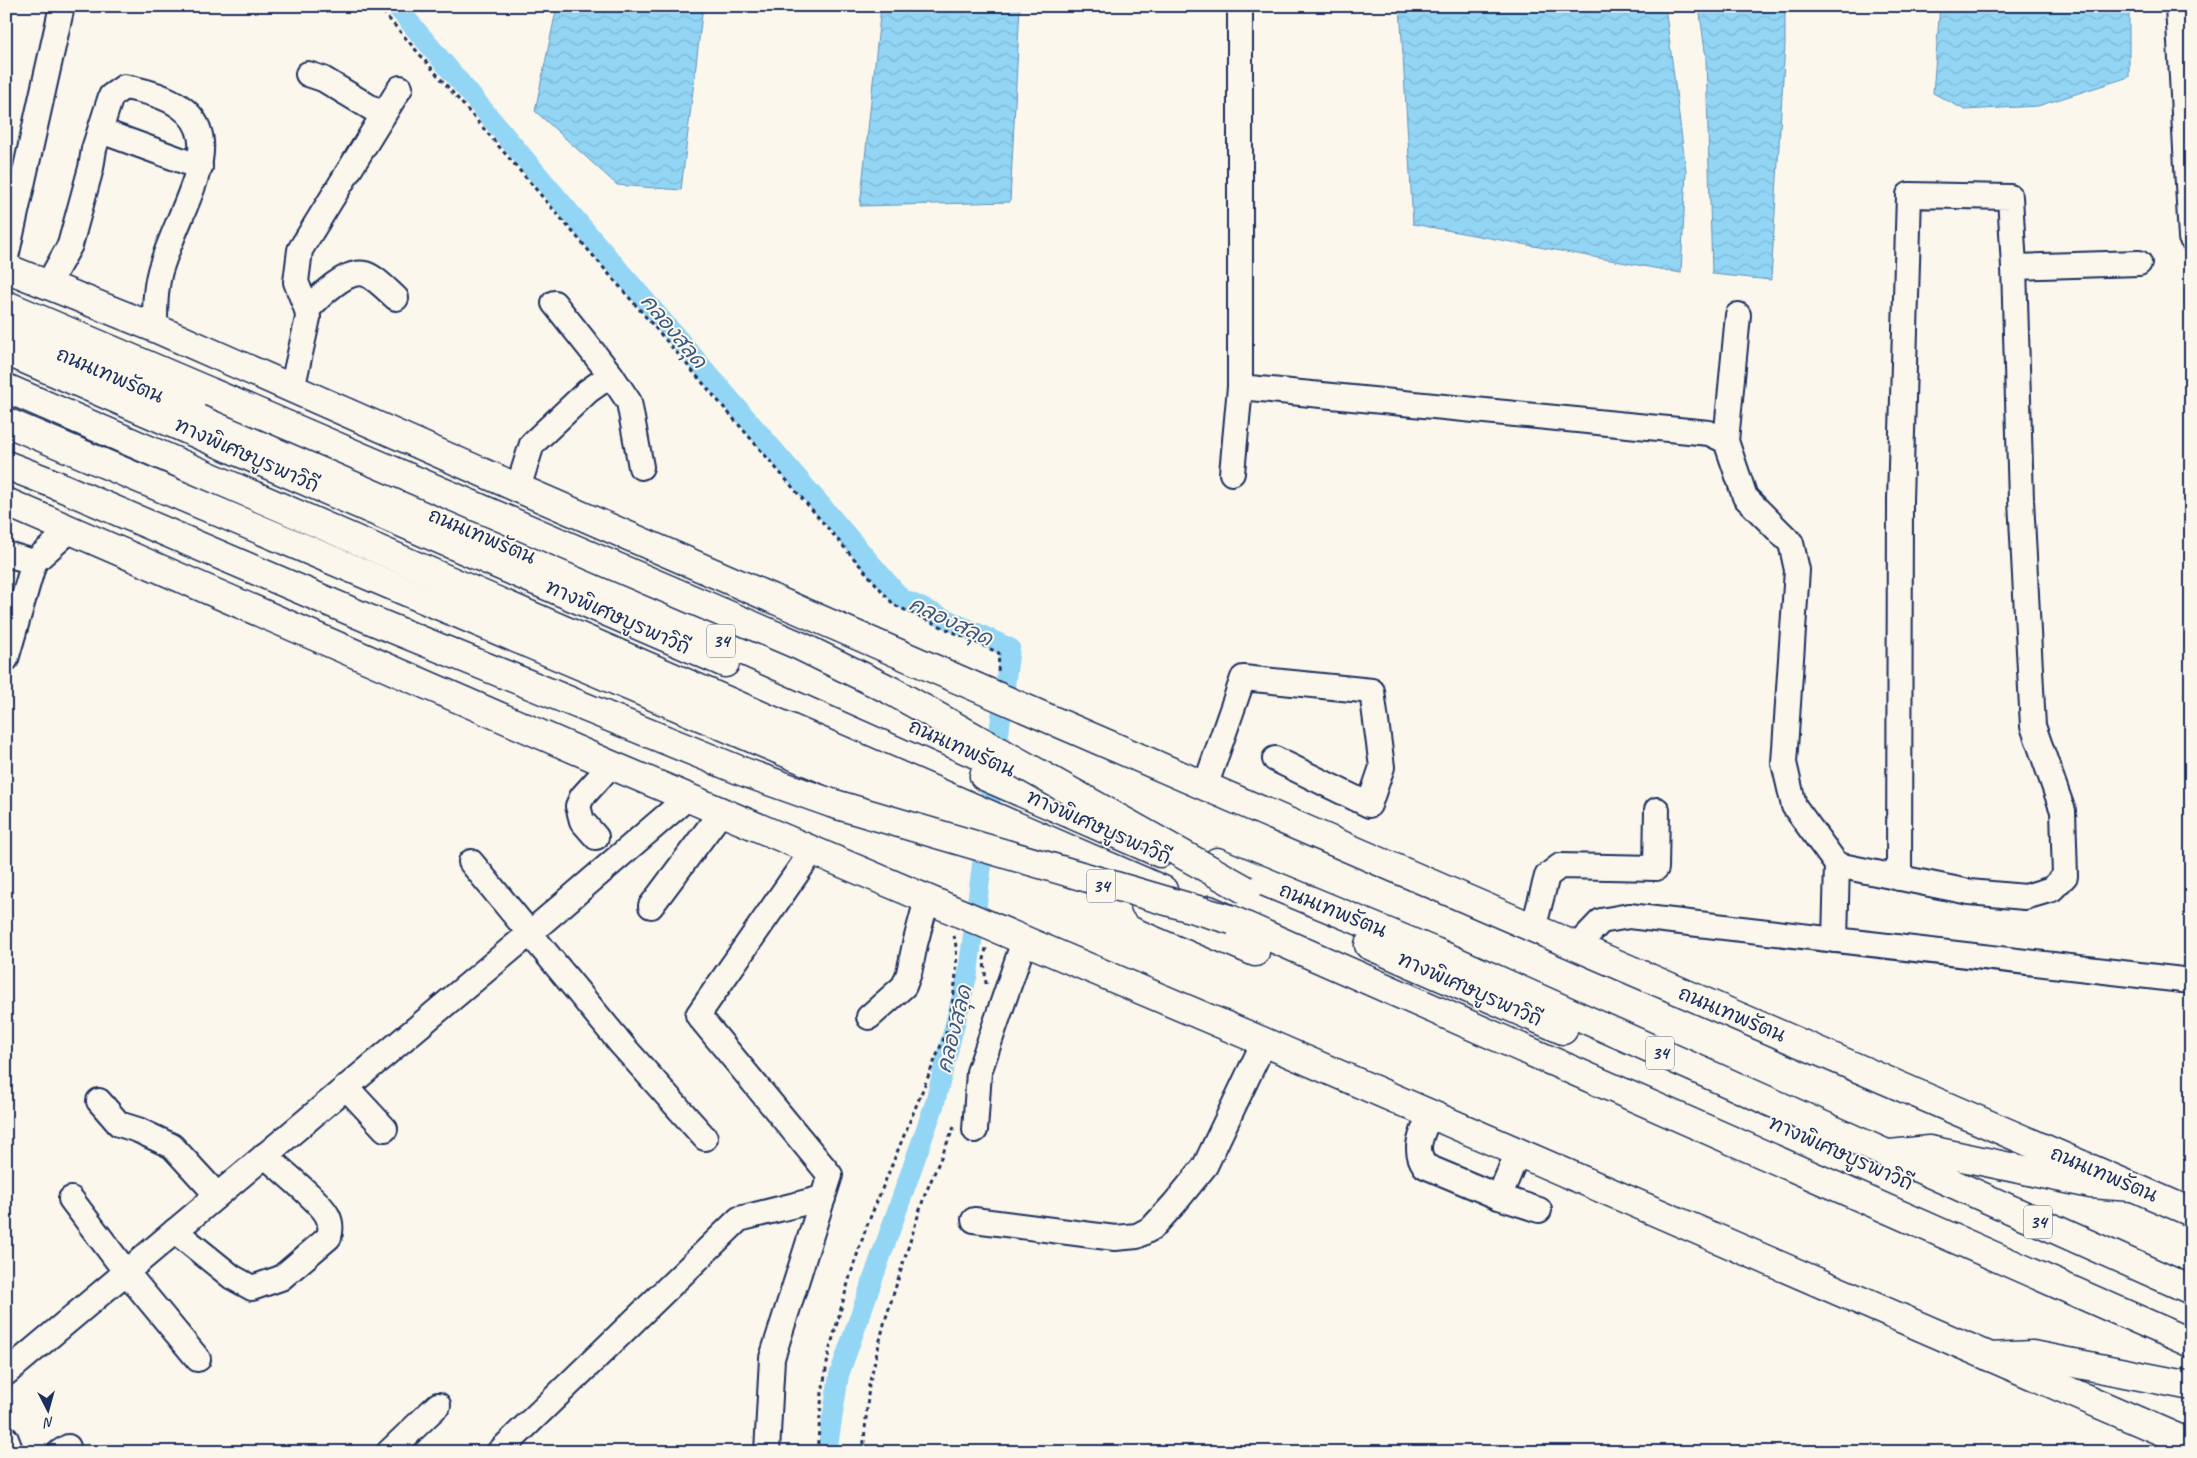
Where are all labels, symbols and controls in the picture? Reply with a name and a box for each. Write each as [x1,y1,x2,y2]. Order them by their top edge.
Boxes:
water label: คลองสลุด [633,289,714,377]
street label: ถนนเทพรัตน [53,341,167,409]
street label: ทางพิเศษบูรพาวิถี [170,412,323,501]
street label: ถนนเทพรัตน [425,502,539,570]
street label: ทางพิเศษบูรพาวิถี [541,574,694,663]
water label: คลองสลุด [904,590,998,655]
road number: 34 [707,624,735,658]
street label: ถนนเทพรัตน [905,713,1019,783]
street label: ทางพิเศษบูรพาวิถี [1022,784,1175,873]
road number: 34 [1087,869,1115,902]
street label: ถนนเทพรัตน [1275,877,1391,943]
street label: ทางพิเศษบูรพาวิถี [1393,946,1546,1035]
street label: ถนนเทพรัตน [1675,980,1789,1048]
water label: คลองสลุด [931,981,981,1076]
road number: 34 [1646,1036,1674,1070]
street label: ทางพิเศษบูรพาวิถี [1764,1110,1917,1199]
street label: ถนนเทพรัตน [2047,1140,2161,1208]
road number: 34 [2024,1206,2052,1238]
north arrow [22,1386,72,1436]
text: N [42,1414,55,1432]

